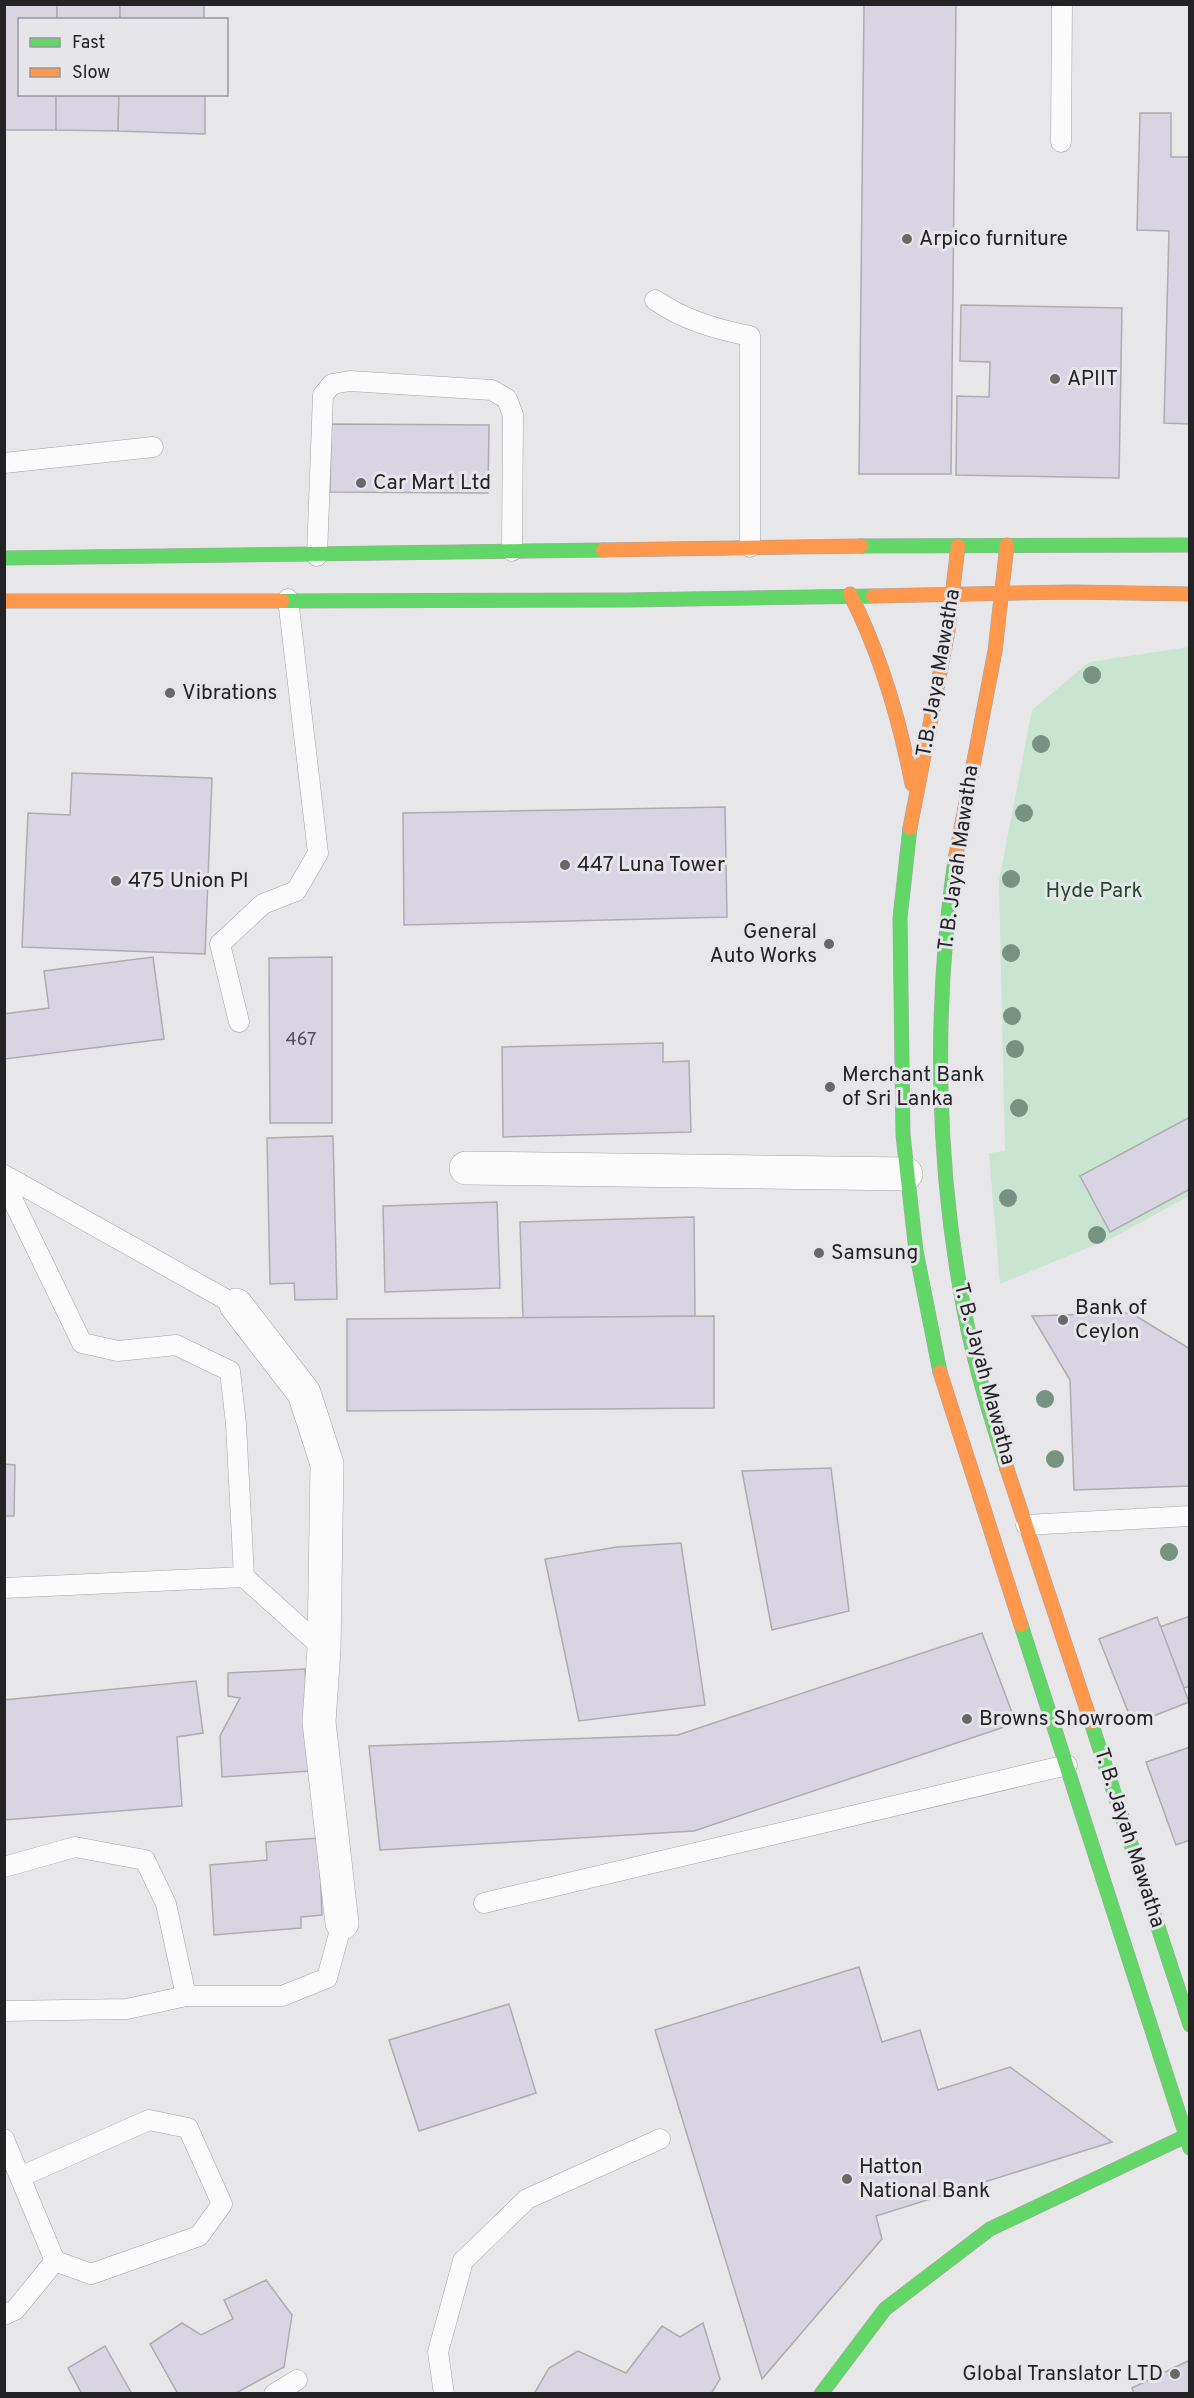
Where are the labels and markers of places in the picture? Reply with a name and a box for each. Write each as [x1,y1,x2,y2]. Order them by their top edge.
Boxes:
place label: Arpico furniture [919,226,1068,253]
marker: Arpico furniture [900,232,914,246]
place label: APIIT [1067,366,1118,393]
marker: APIIT [1048,372,1062,386]
place label: Car Mart Ltd [373,470,491,497]
marker: Car Mart Ltd [354,476,368,490]
place label: Vibrations [182,680,277,707]
marker: Vibrations [163,686,177,700]
place label: 447 Luna Tower [577,852,725,879]
marker: 447 Luna Tower [558,858,572,872]
place label: 475 Union Pl [128,868,249,895]
marker: 475 Union Pl [109,874,123,888]
place label: General Auto Works [710,919,817,970]
marker: General Auto Works [822,937,836,951]
place label: Merchant Bank of Sri Lanka [842,1062,984,1113]
marker: Merchant Bank of Sri Lanka [823,1080,837,1094]
place label: Samsung [831,1240,918,1267]
marker: Samsung [812,1246,826,1260]
place label: Bank of Ceylon [1075,1295,1147,1346]
marker: Bank of Ceylon [1056,1313,1070,1327]
place label: Browns Showroom [979,1706,1154,1733]
marker: Browns Showroom [960,1712,974,1726]
place label: Hatton National Bank [859,2154,990,2205]
marker: Hatton National Bank [840,2172,854,2186]
place label: Global Translator LTD [962,2361,1163,2388]
marker: Global Translator LTD [1168,2367,1182,2381]

